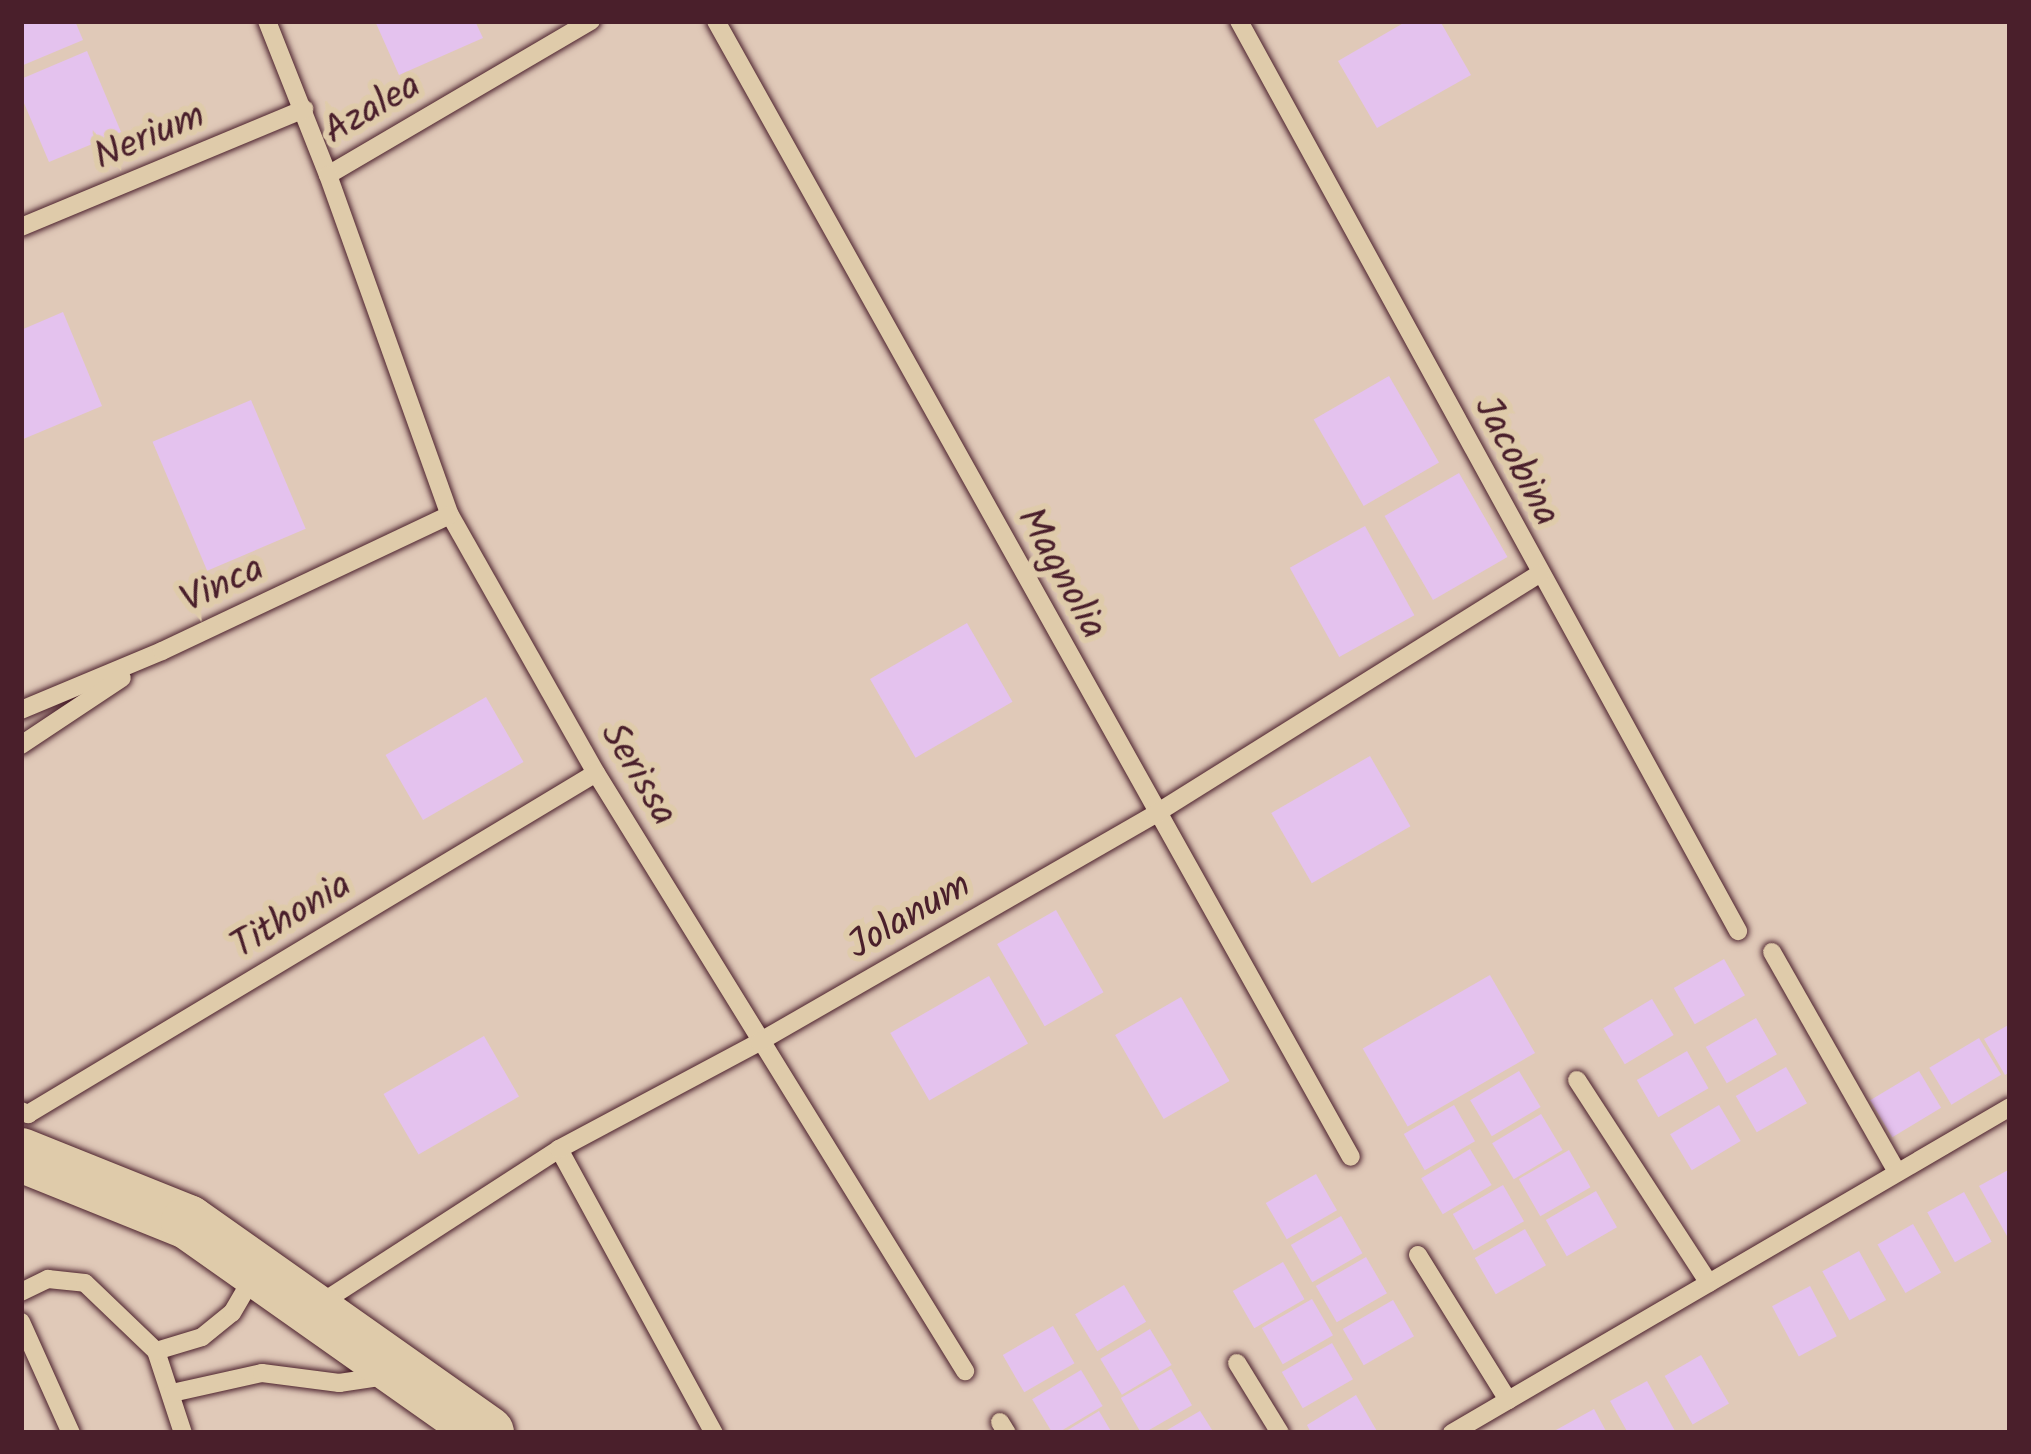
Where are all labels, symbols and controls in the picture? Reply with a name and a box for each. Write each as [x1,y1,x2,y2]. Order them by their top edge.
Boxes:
street label: Azalea [316,64,430,156]
street label: Nerium [87,94,213,182]
street label: Jacobina [1461,389,1569,535]
street label: Magnolia [1005,500,1115,648]
street label: Vinca [174,547,272,625]
street label: Serissa [588,715,686,835]
street label: Tithonia [223,863,361,971]
street label: Jolanum [840,863,980,971]

